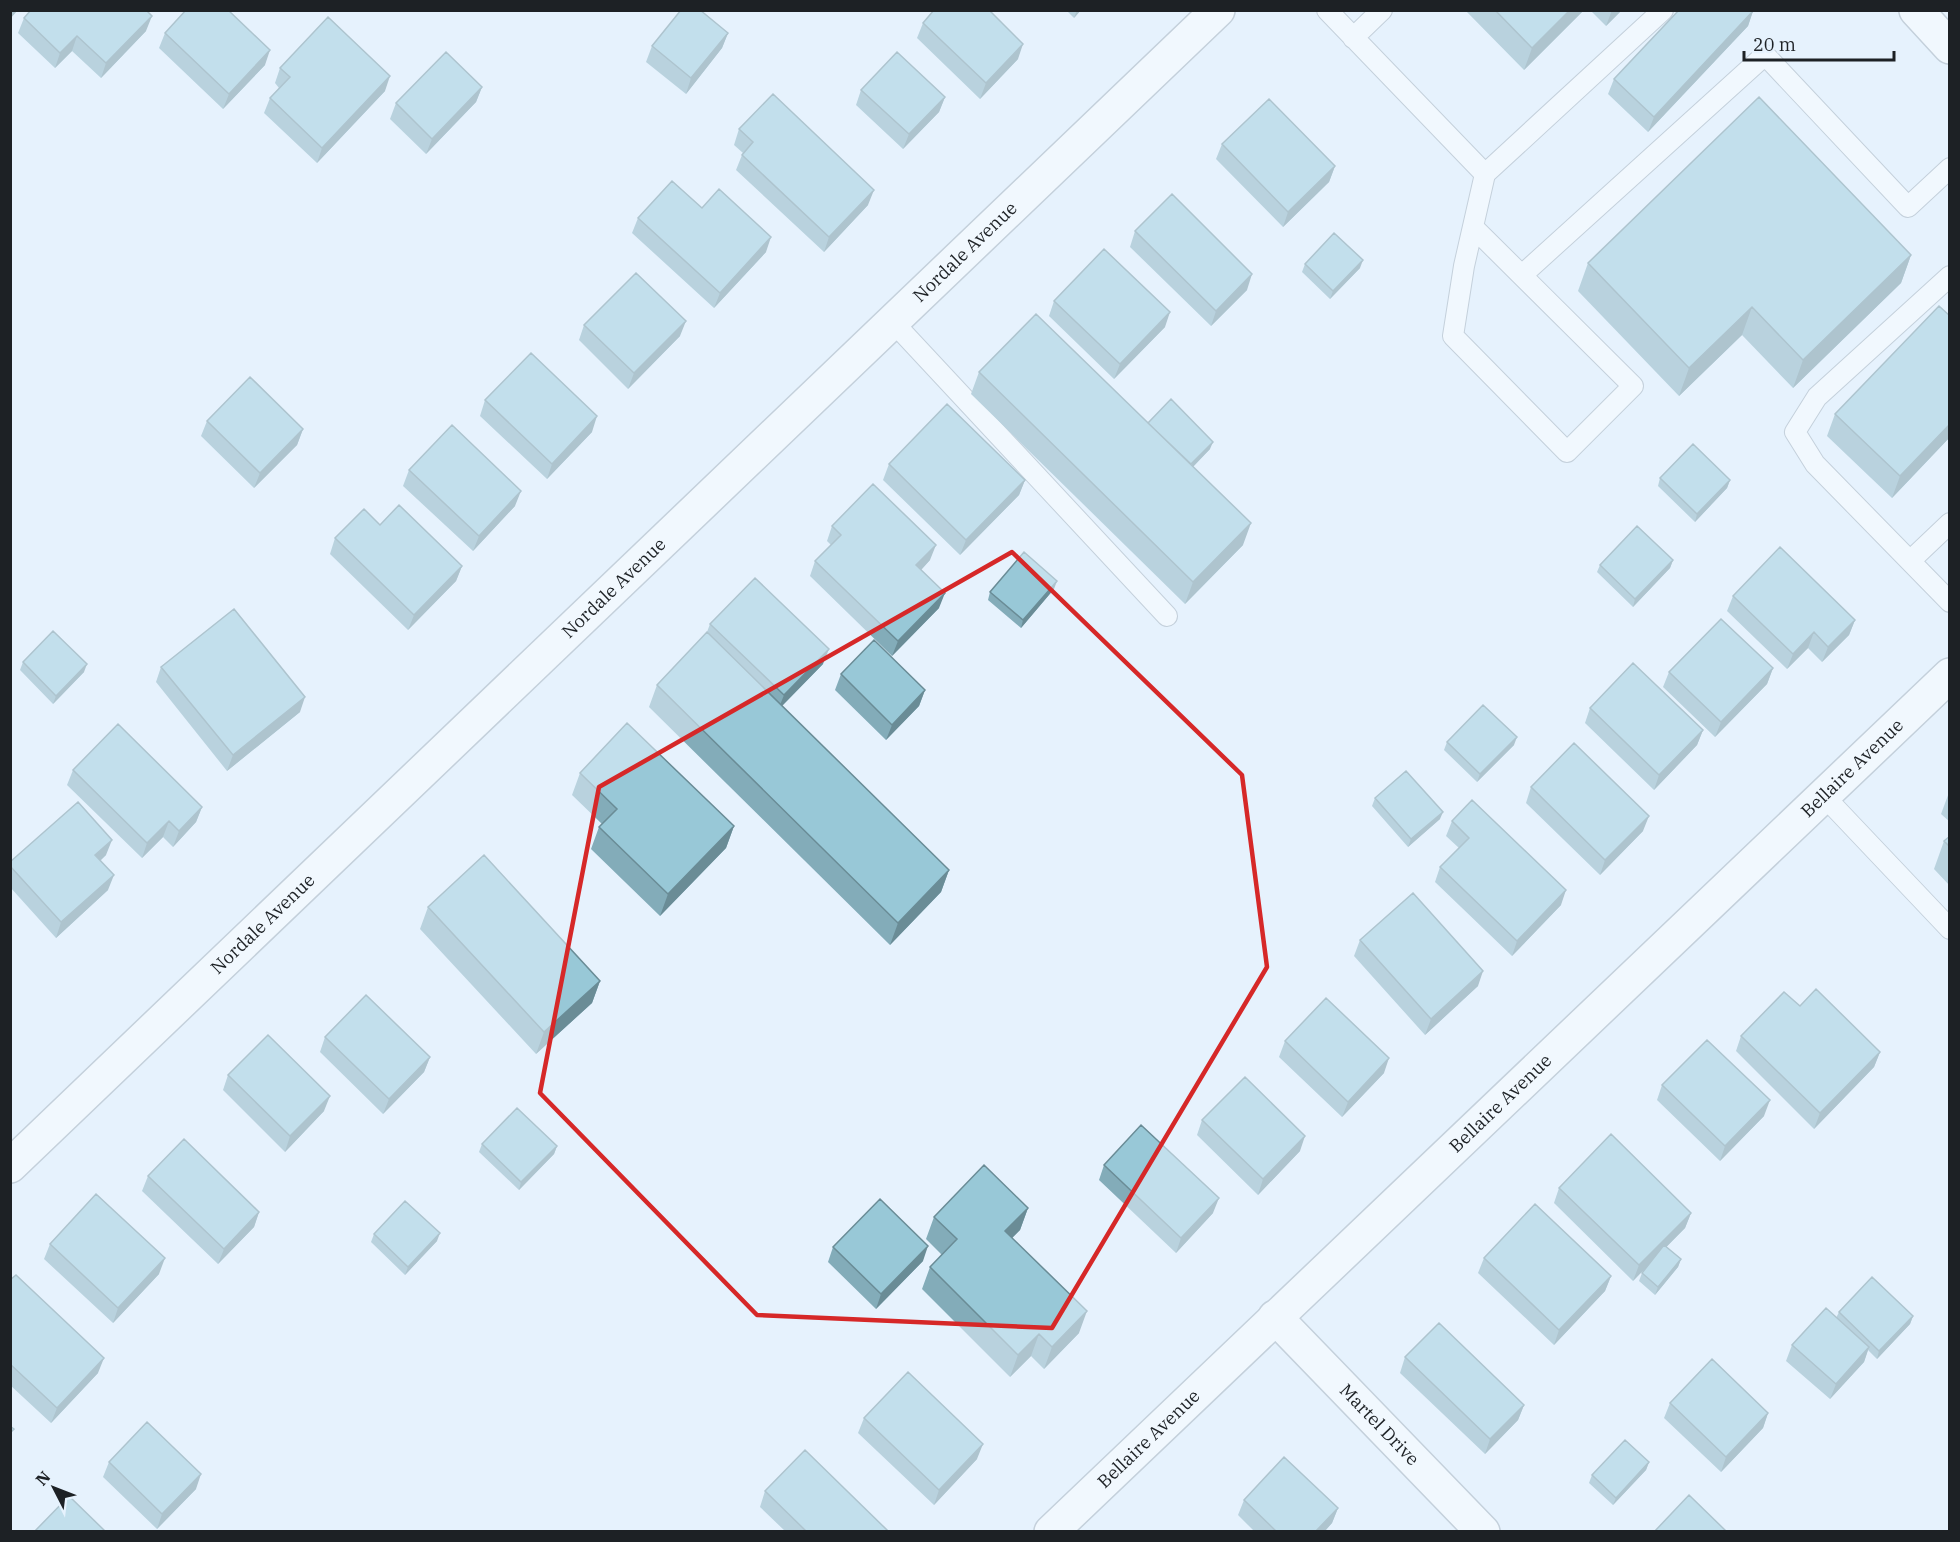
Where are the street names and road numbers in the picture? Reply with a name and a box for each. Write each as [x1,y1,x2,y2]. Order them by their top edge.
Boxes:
street label: Nordale Avenue [908,197,1022,307]
street label: Nordale Avenue [557,533,671,643]
street label: Bellaire Avenue [1796,714,1908,822]
street label: Nordale Avenue [206,869,319,979]
street label: Bellaire Avenue [1444,1049,1556,1157]
street label: Martel Drive [1335,1379,1424,1470]
street label: Bellaire Avenue [1092,1384,1205,1493]

